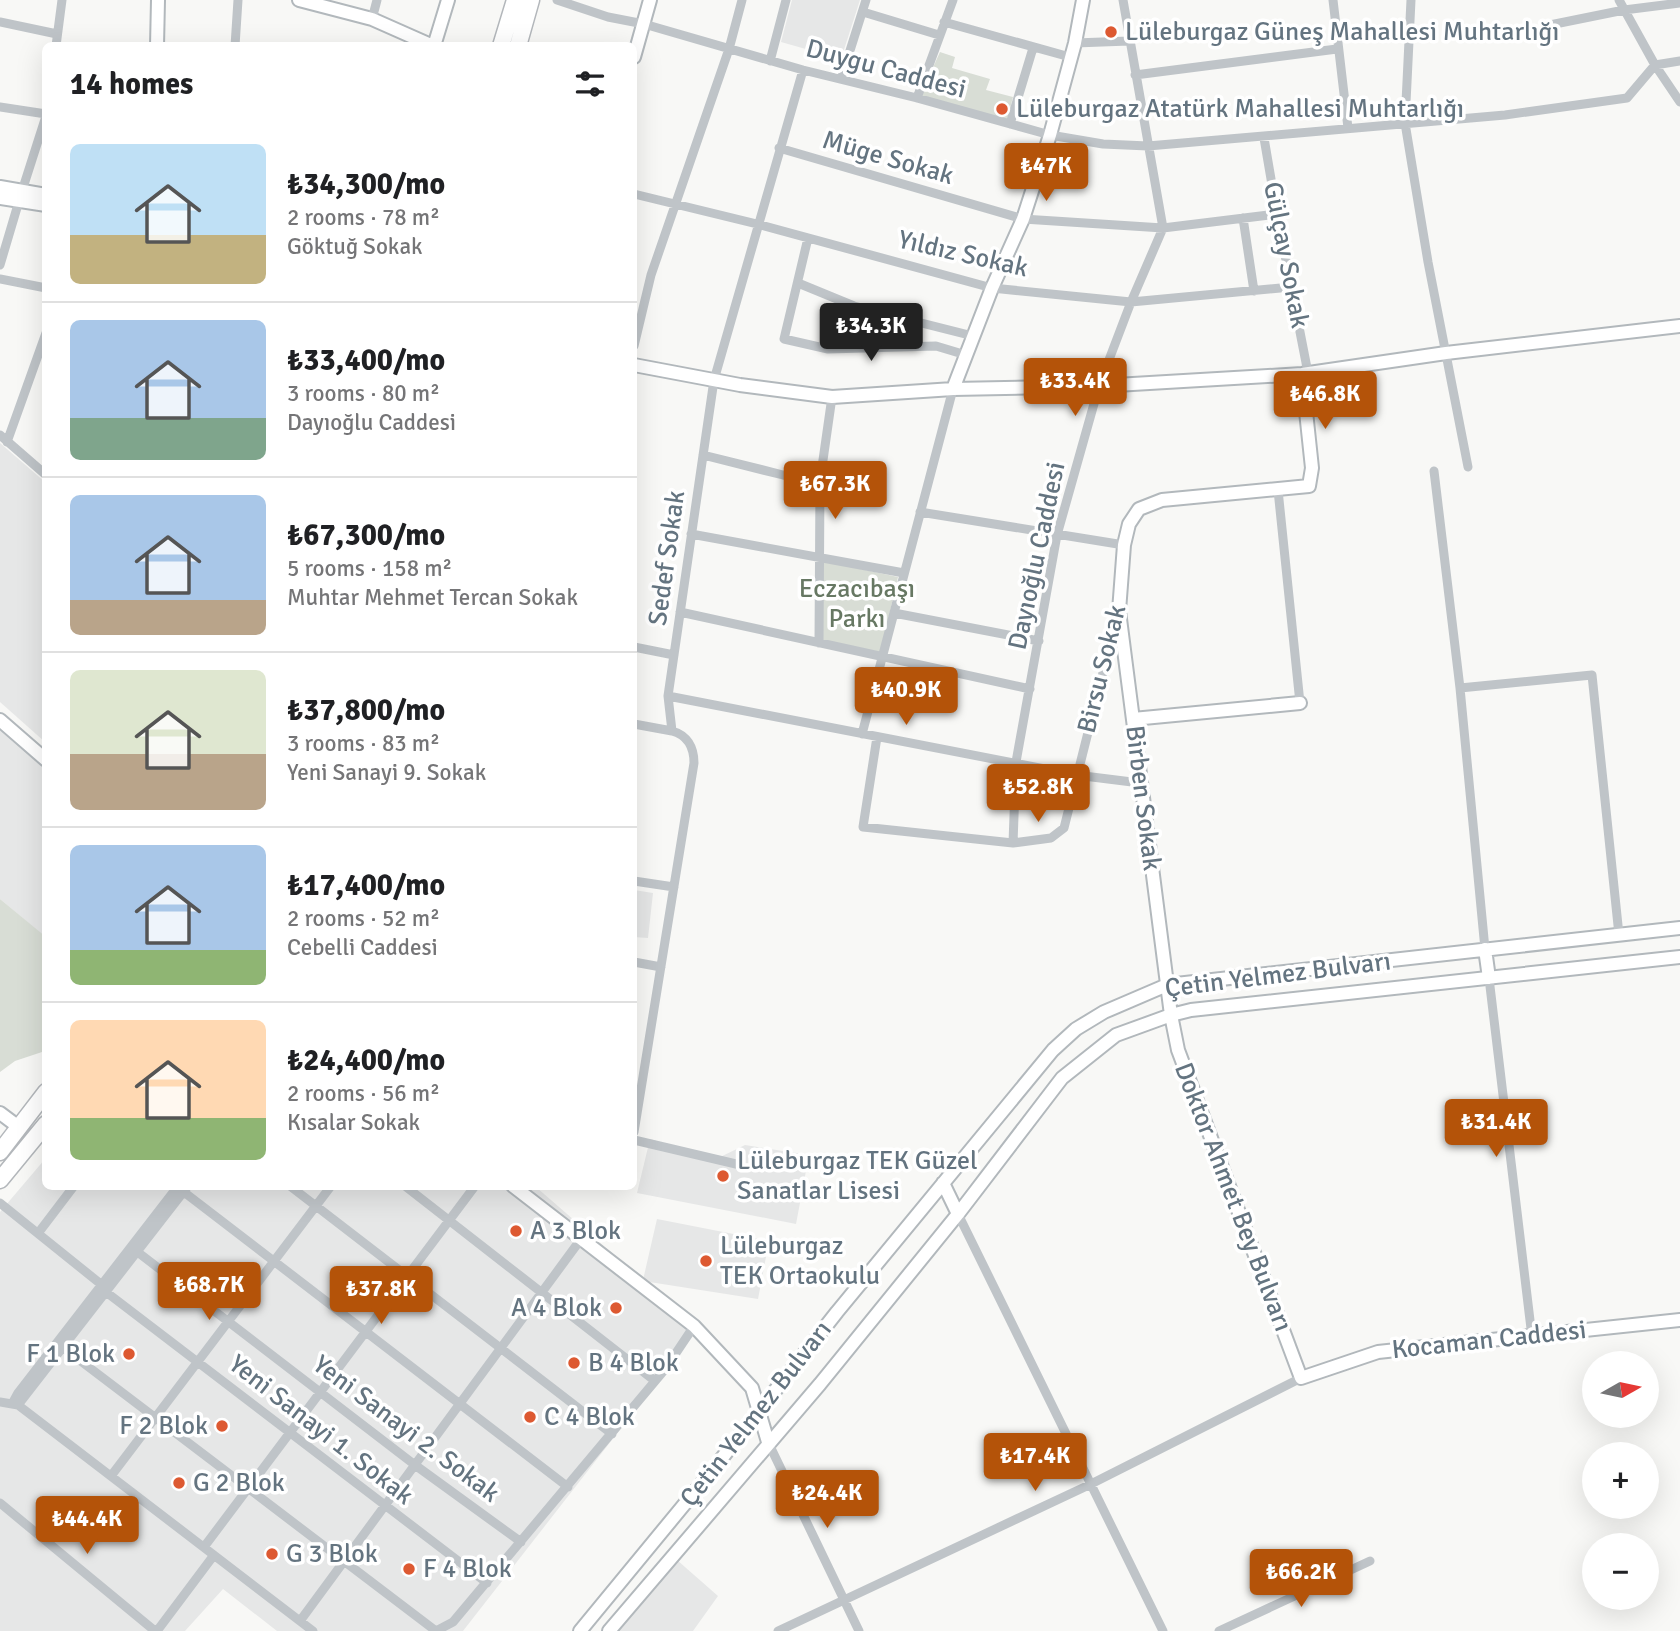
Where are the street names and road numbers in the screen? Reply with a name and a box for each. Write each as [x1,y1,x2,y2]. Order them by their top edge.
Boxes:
street label: Duygu Caddesi [802,32,970,106]
street label: Müge Sokak [819,124,957,192]
street label: Gülçay Sokak [1256,179,1316,331]
street label: Yıldız Sokak [895,224,1031,284]
street label: Dayıoğlu Caddesi [1001,459,1073,653]
street label: Sedef Sokak [642,488,692,628]
street label: Birsu Sokak [1071,602,1133,736]
street label: Birben Sokak [1118,723,1168,873]
street label: Çetin Yelmez Bulvarı [1163,945,1393,1005]
street label: Doktor Ahmet Bey Bulvarı [1167,1058,1299,1336]
street label: Kocaman Caddesi [1390,1314,1588,1366]
street label: Çetin Yelmez Bulvarı [673,1315,839,1513]
street label: Yeni Sanayi 1. Sokak [222,1348,420,1512]
street label: Yeni Sanayi 2. Sokak [306,1348,506,1510]

